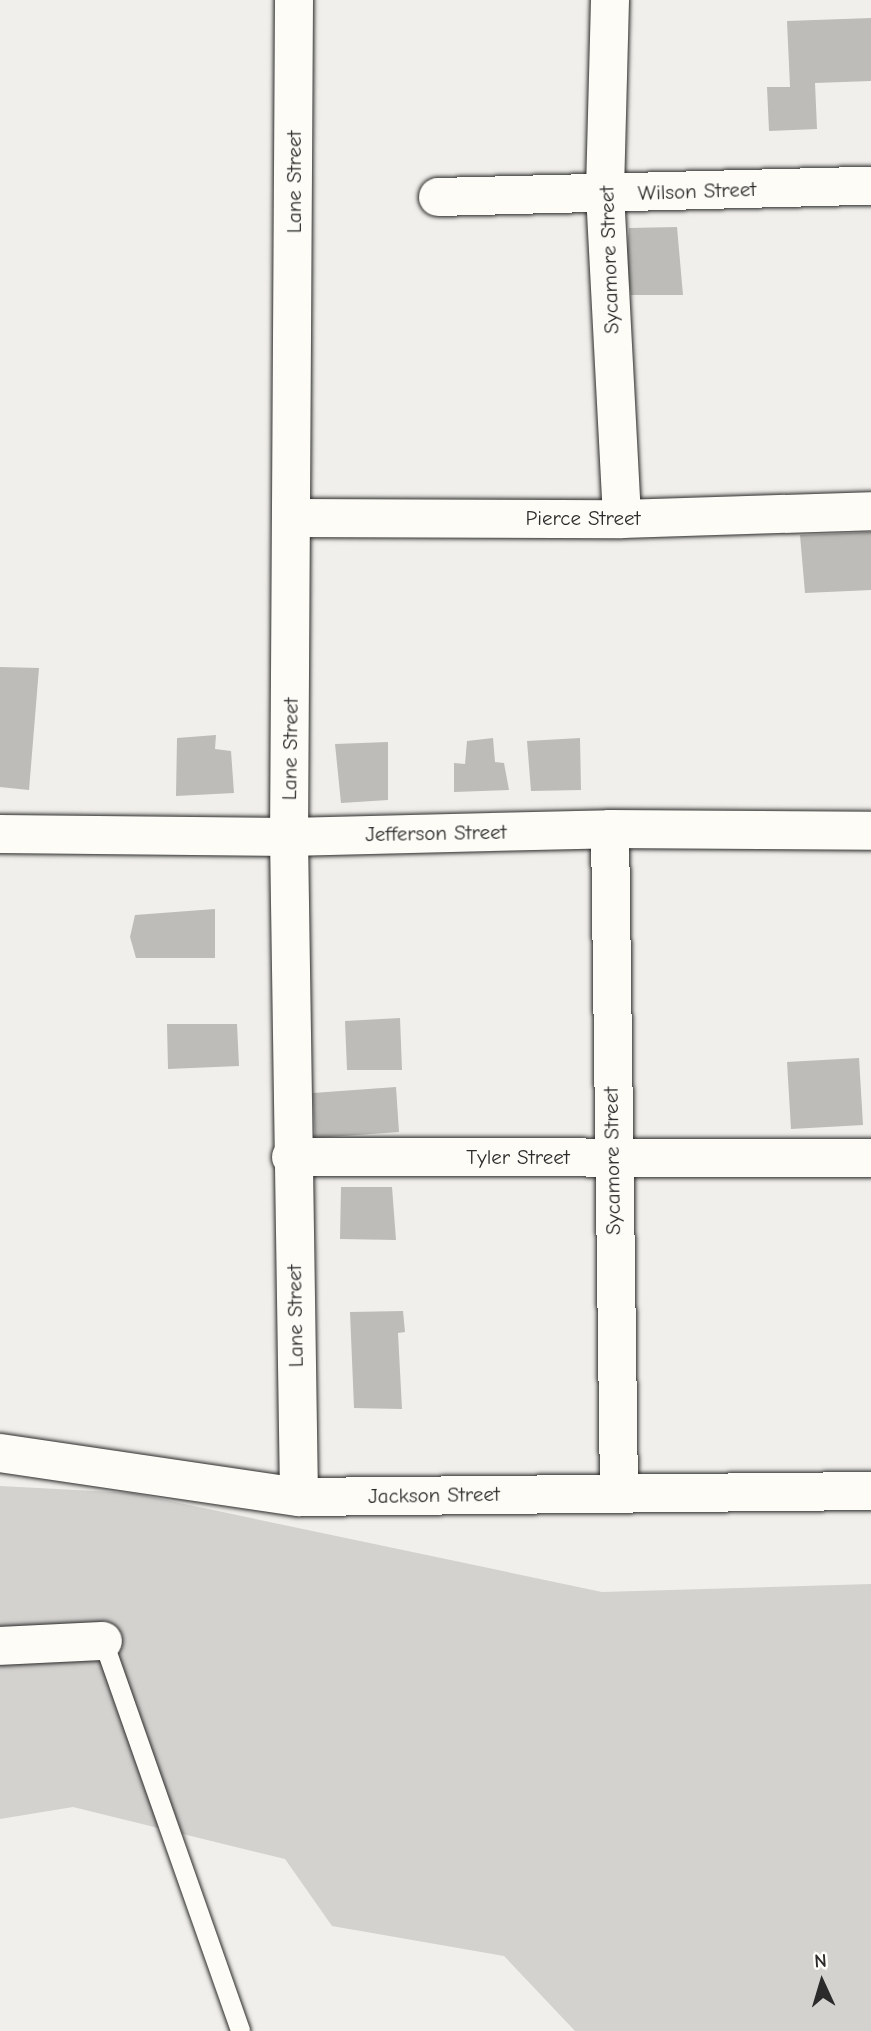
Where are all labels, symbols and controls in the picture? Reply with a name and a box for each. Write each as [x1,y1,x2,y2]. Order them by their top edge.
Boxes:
street label: Lane Street [281,131,307,233]
street label: Wilson Street [637,176,757,206]
street label: Sycamore Street [594,186,624,334]
street label: Pierce Street [526,505,640,531]
street label: Lane Street [277,697,303,801]
street label: Jefferson Street [365,819,507,847]
street label: Sycamore Street [598,1087,626,1235]
street label: Tyler Street [466,1144,570,1170]
street label: Lane Street [282,1264,308,1368]
street label: Jackson Street [368,1481,500,1509]
north arrow [787,1947,857,2017]
text: N [814,1950,827,1972]

